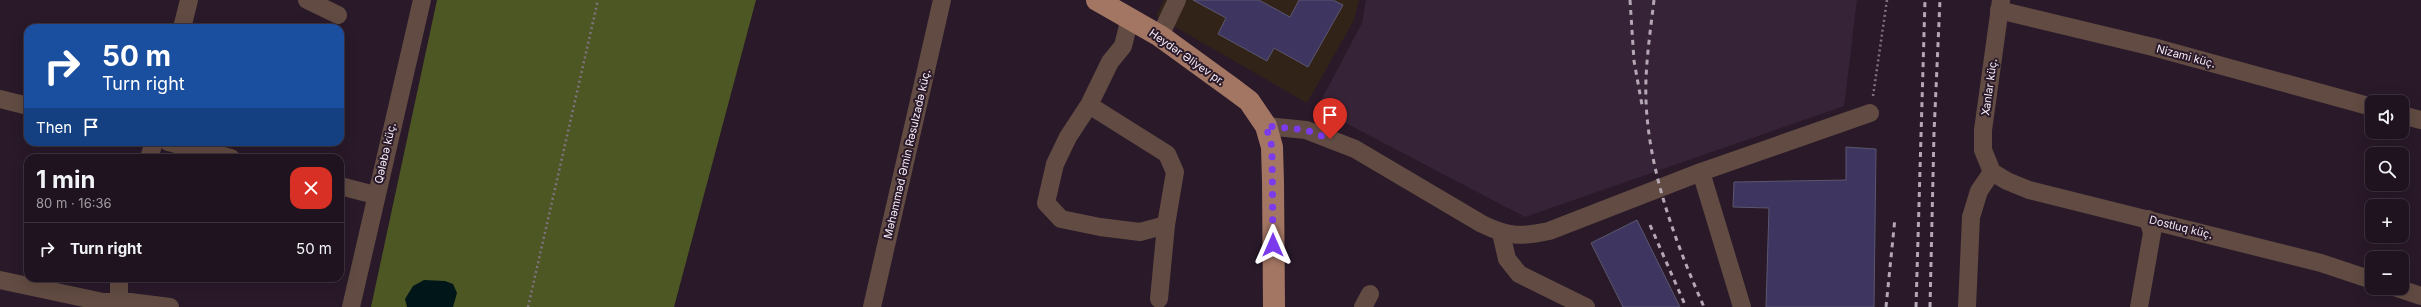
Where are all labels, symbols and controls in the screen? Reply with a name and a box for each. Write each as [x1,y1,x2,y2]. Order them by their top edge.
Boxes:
street label: Heydər Əliyev pr. [1147,26,1227,88]
text: 50 m [102,39,171,73]
icon: right [36,40,88,92]
street label: Nizami küç. [2155,41,2217,71]
street label: Xanlar küç. [1978,57,2000,117]
street label: Məhəmməd Əmin Rəsulzadə küç. [881,68,933,240]
text: Turn right [102,73,185,94]
map controls [2365,95,2409,295]
button: sound [2365,95,2409,139]
pin [1313,98,1347,139]
icon: arrive [1319,104,1341,126]
icon: arrive [80,116,102,138]
text: Then [36,118,72,137]
street label: Qələbə küç. [371,121,399,185]
button: search [2365,147,2409,191]
text: 1 min [36,165,95,194]
button: close [290,167,332,209]
text: 80 m · 16:36 [36,195,112,211]
button: + [2365,199,2409,243]
street label: Dostluq küç. [2148,212,2214,242]
position arrow [1252,224,1294,266]
icon: right [36,238,58,260]
text: Turn right [70,239,142,258]
text: 50 m [296,239,332,258]
button: − [2365,251,2409,295]

